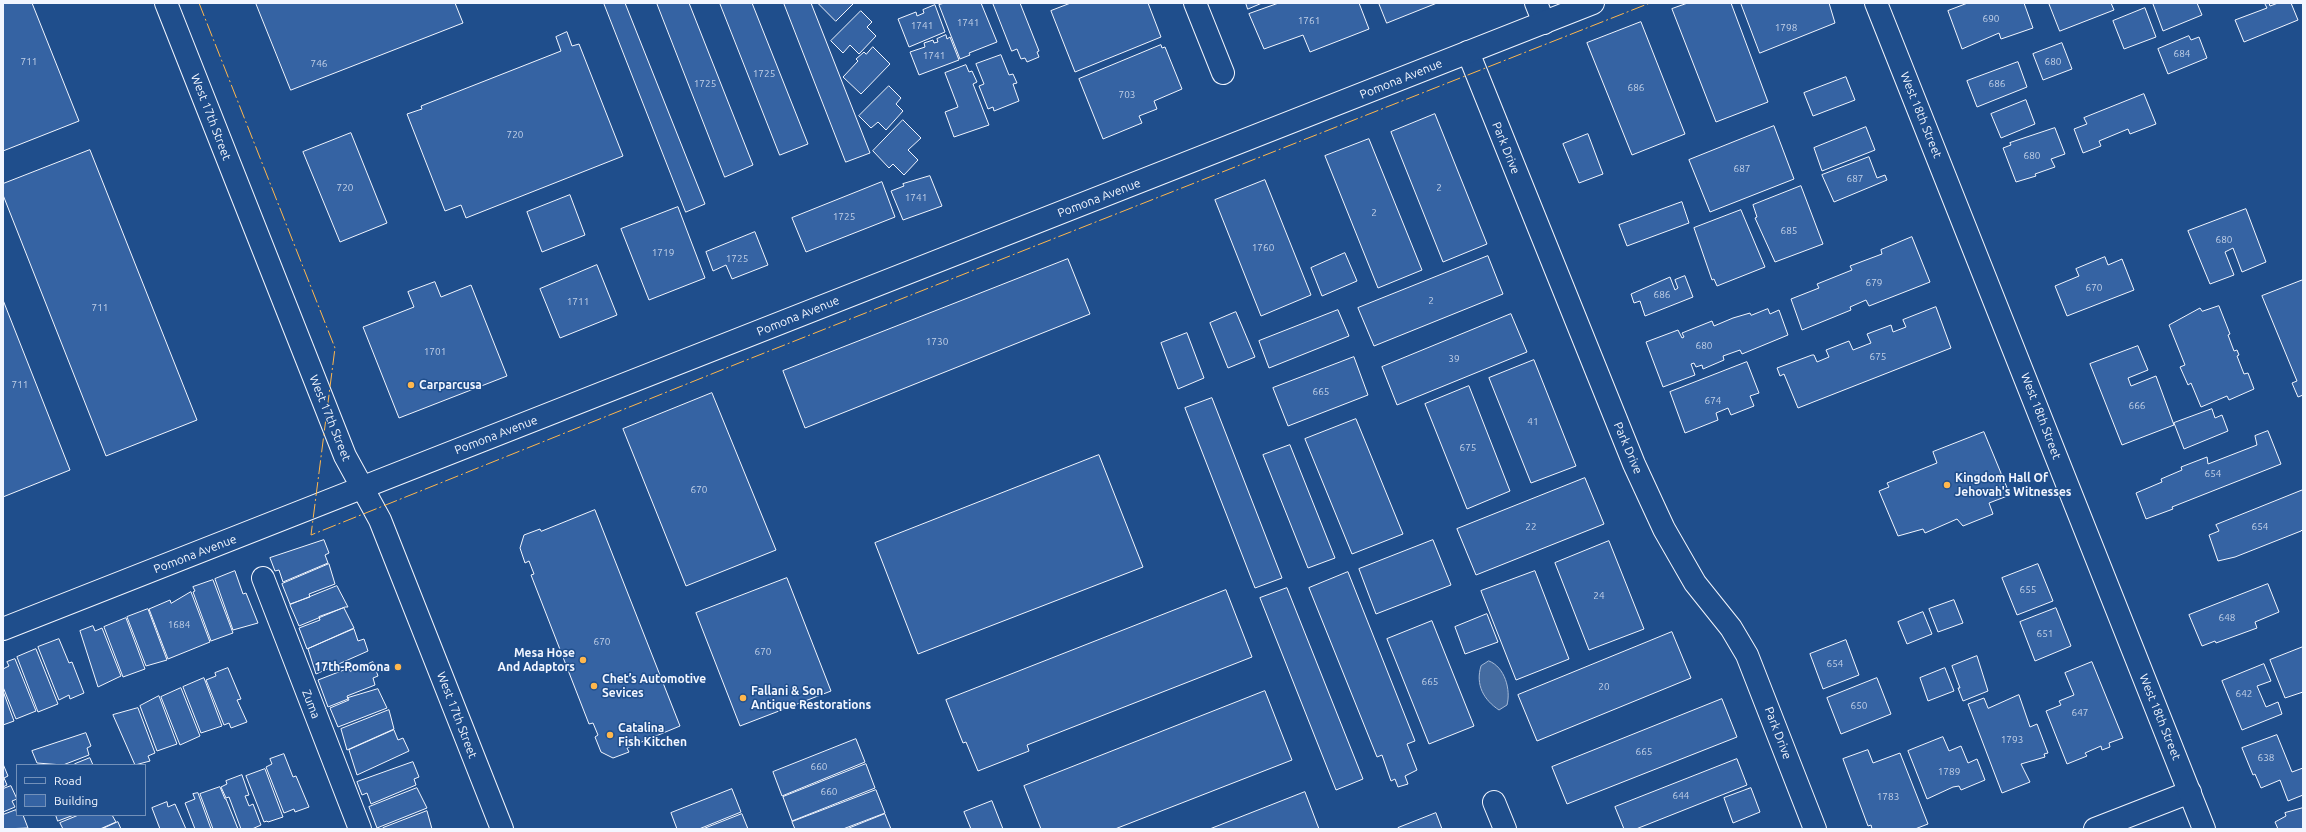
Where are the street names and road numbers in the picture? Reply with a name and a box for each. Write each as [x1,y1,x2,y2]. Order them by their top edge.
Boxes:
street label: Pomona Avenue [1358,56,1444,102]
street label: West 18th Street [1897,70,1945,160]
street label: West 17th Street [188,72,234,162]
street label: Park Drive [1489,120,1523,176]
street label: Pomona Avenue [1056,176,1142,220]
street label: Pomona Avenue [755,293,841,339]
street label: West 18th Street [2018,371,2064,461]
street label: West 17th Street [306,373,354,463]
street label: Pomona Avenue [453,413,539,457]
street label: Park Drive [1611,420,1645,476]
street label: Pomona Avenue [152,532,238,576]
street label: West 17th Street [434,670,480,760]
street label: West 18th Street [2136,672,2184,762]
street label: Zuma [299,687,323,721]
street label: Park Drive [1761,705,1795,761]

